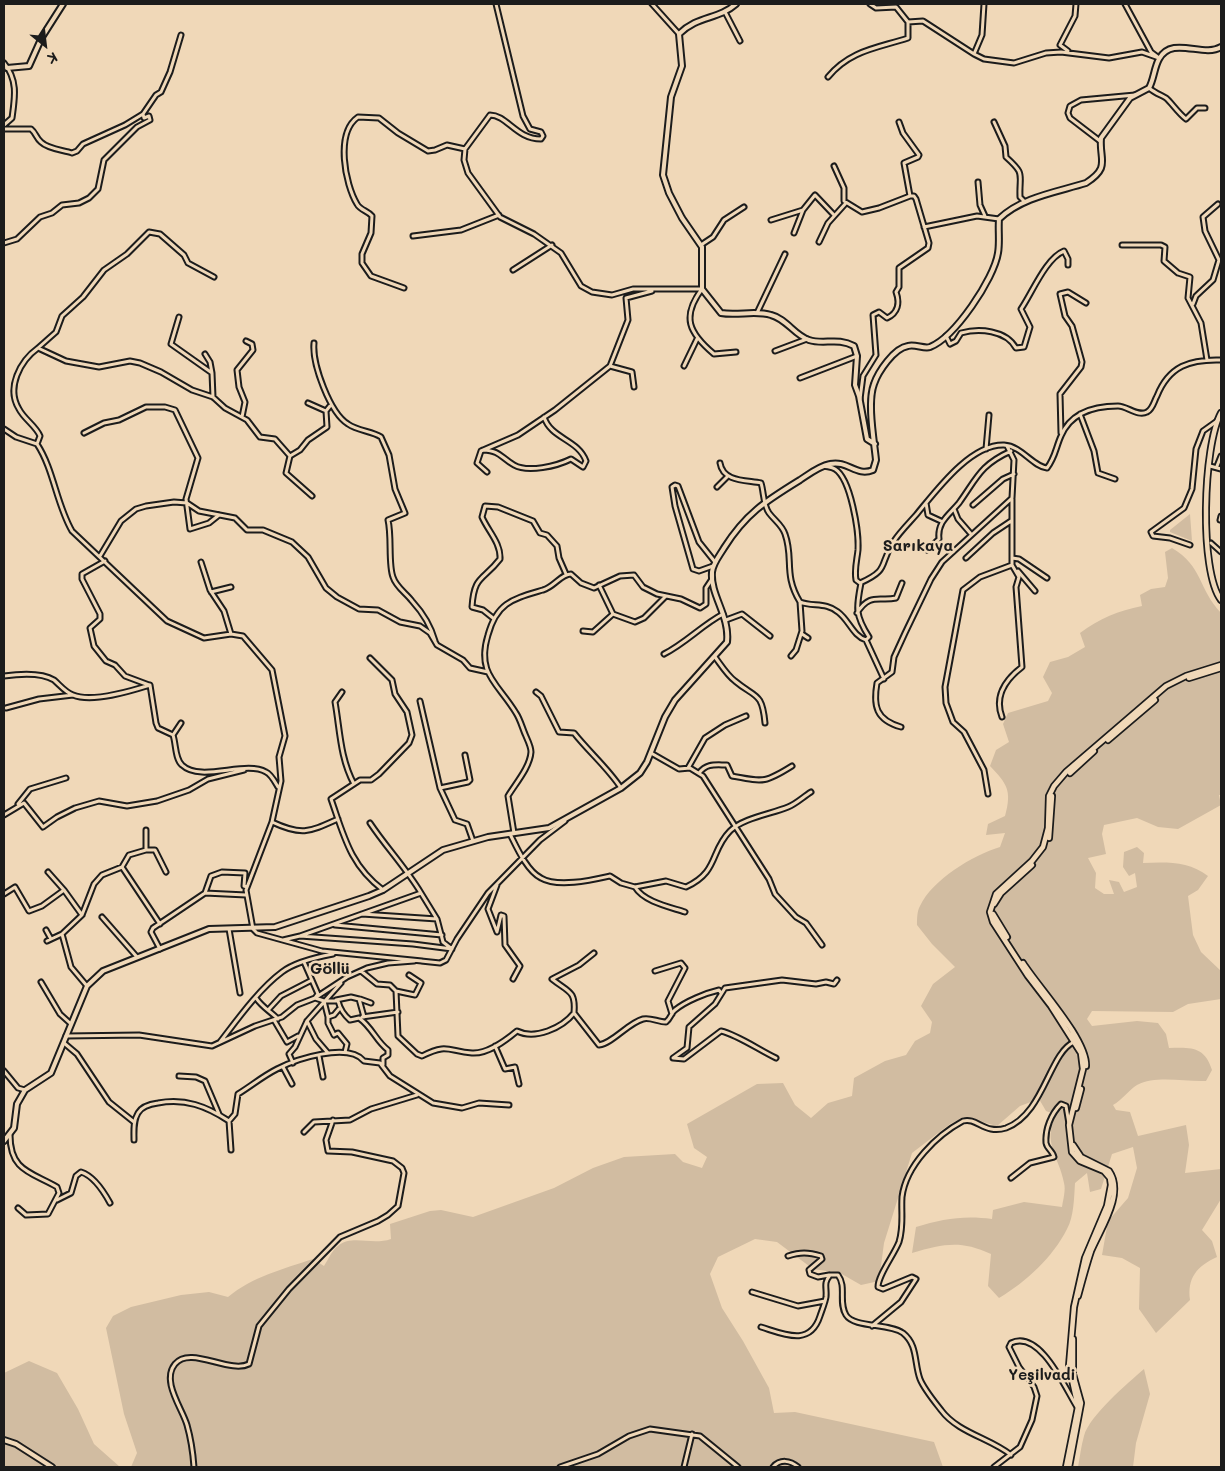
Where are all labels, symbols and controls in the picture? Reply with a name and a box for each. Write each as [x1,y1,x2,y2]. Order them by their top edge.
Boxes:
north arrow [20,20,70,70]
text: K [44,48,61,69]
district label: Sarıkaya [883,536,953,556]
district label: Göllü [310,959,350,979]
district label: Yeşilvadi [1008,1366,1076,1384]

